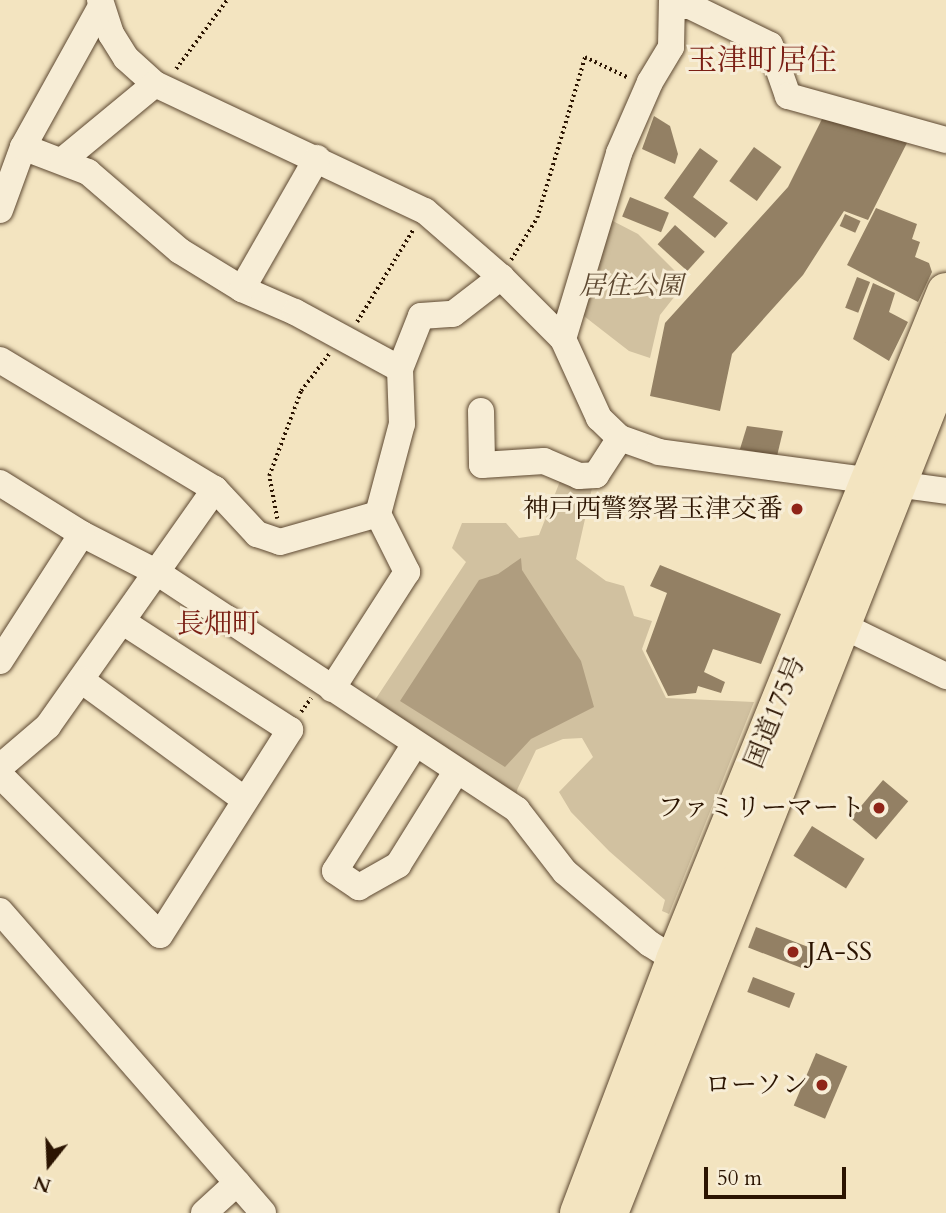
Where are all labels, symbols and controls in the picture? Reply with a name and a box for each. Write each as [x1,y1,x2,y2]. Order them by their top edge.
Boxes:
district label: 玉津町居住 [687,43,837,79]
park label: 居住公園 [579,270,683,302]
place label: 神戸西警察署玉津交番 [523,493,783,525]
marker: 神戸西警察署玉津交番 [789,501,805,517]
district label: 長畑町 [176,607,260,641]
street label: 国道175号 [738,651,812,773]
place label: ファミリーマート [657,792,865,824]
marker: ファミリーマート [871,800,887,816]
place label: JA-SS [807,936,872,968]
marker: JA-SS [785,944,801,960]
place label: ローソン [704,1069,808,1101]
marker: ローソン [814,1077,830,1093]
north arrow [14,1129,84,1199]
scale bar [708,1154,850,1198]
text: 50 m [717,1164,762,1193]
text: N [31,1169,54,1199]

